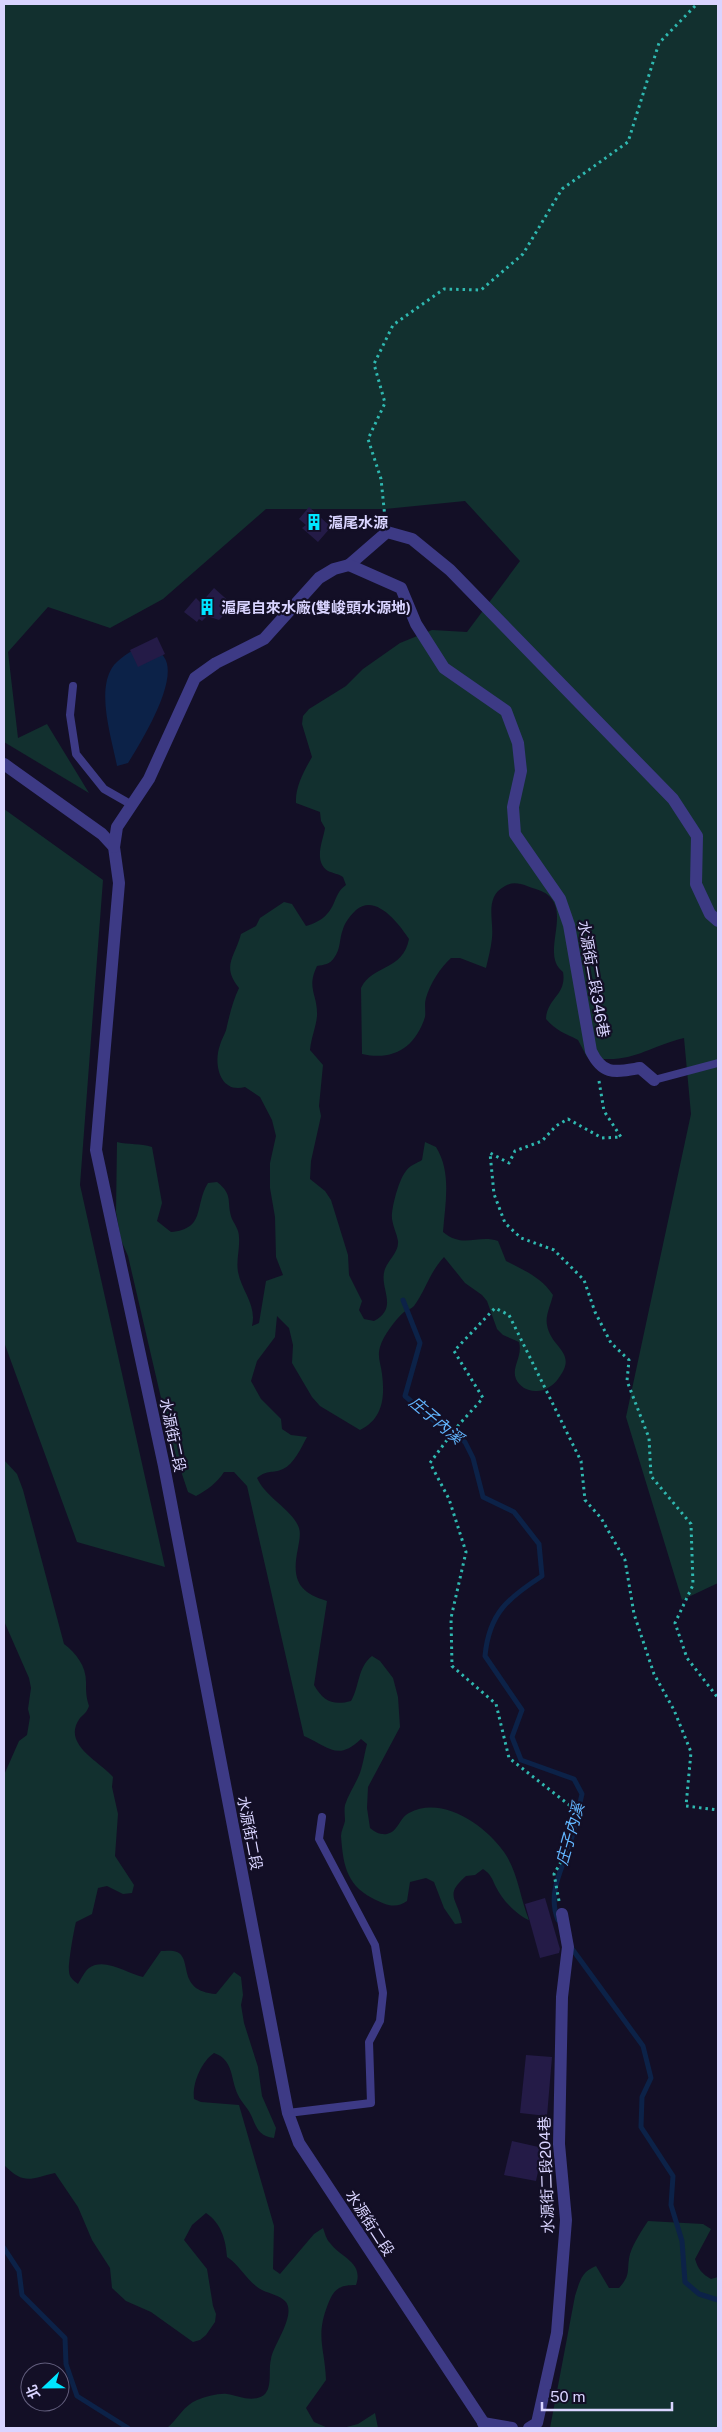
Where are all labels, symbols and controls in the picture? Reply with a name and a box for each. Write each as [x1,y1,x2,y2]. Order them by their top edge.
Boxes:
building icon: 滬尾水源 [304,512,324,532]
place label: 滬尾水源 [328,514,388,531]
building icon: 滬尾自來水廠(雙峻頭水源地) [197,597,217,617]
place label: 滬尾自來水廠(雙峻頭水源地) [221,599,411,616]
street label: 水源街二段346巷 [575,919,613,1039]
water label: 庄子內溪 [405,1392,468,1449]
street label: 水源街二段 [157,1397,189,1473]
street label: 水源街二段 [234,1795,266,1871]
water label: 庄子內溪 [552,1799,589,1867]
street label: 水源街二段204巷 [535,2116,557,2234]
street label: 水源街二段 [342,2187,398,2259]
north arrow [20,2362,70,2412]
scale bar [542,2380,672,2412]
text: 北 [23,2382,43,2401]
text: 50 m [550,2388,585,2405]

